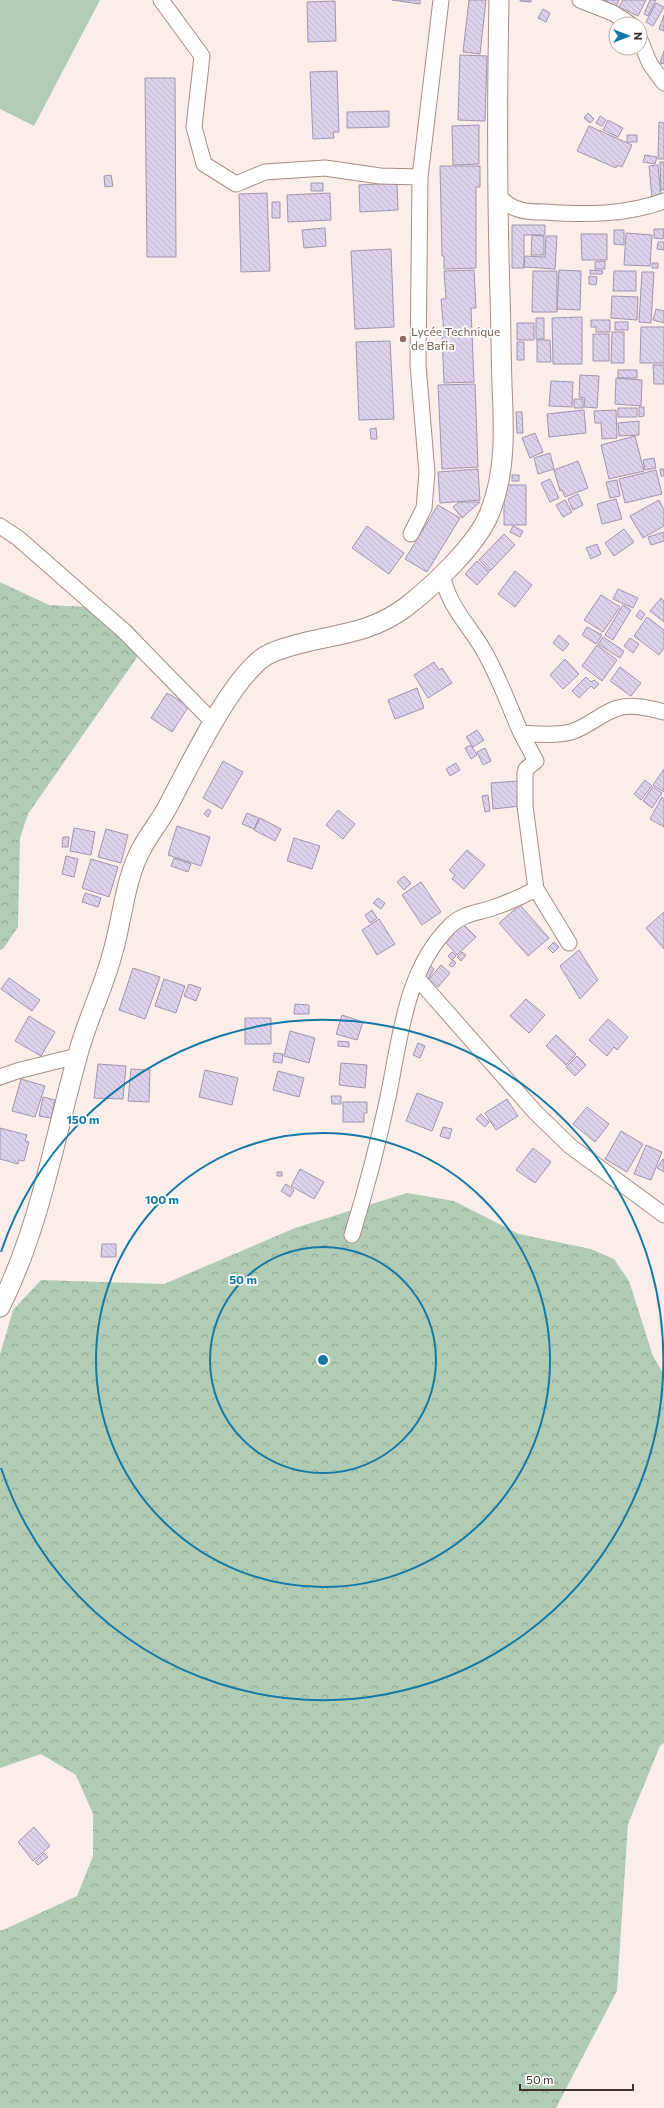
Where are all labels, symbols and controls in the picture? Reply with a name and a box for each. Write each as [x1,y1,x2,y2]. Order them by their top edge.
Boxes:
north arrow [608,16,648,56]
text: N [632,32,645,40]
place label: Lycée Technique de Bafia [411,324,500,352]
marker: Lycée Technique de Bafia [398,334,408,344]
text: 150 m [66,1112,100,1126]
text: 100 m [145,1192,179,1206]
text: 50 m [229,1272,257,1286]
centre of rings [316,1353,330,1367]
scale bar [520,2066,633,2092]
text: 50 m [526,2072,554,2086]

